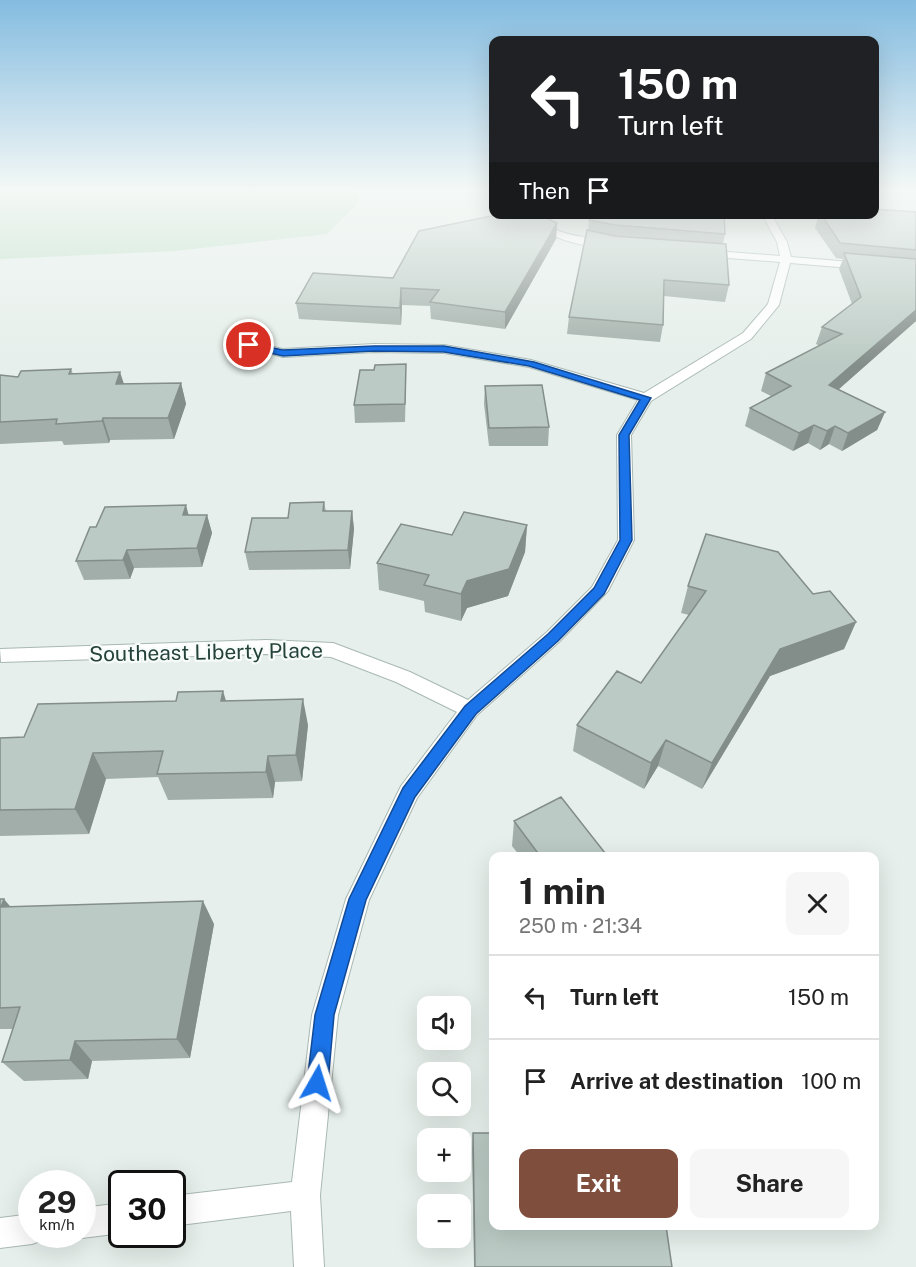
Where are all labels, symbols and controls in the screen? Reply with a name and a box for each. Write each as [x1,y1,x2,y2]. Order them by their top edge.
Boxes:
text: 150 m [618,59,738,108]
icon: left [519,60,597,138]
text: Turn left [618,109,724,141]
icon: arrive [582,174,615,207]
text: Then [519,178,570,204]
pin [223,319,274,370]
icon: arrive [232,328,265,361]
street label: Southeast Liberty Place [89,637,323,667]
text: 1 min [519,870,606,912]
button: close [786,872,849,935]
text: 250 m · 21:34 [519,914,642,938]
icon: left [519,981,552,1014]
text: Turn left [570,984,659,1010]
text: 150 m [788,984,849,1010]
map controls [417,996,471,1248]
button: sound [417,996,471,1050]
position arrow [285,1051,349,1115]
button: search [417,1062,471,1116]
icon: arrive [519,1065,552,1098]
text: Arrive at destination [570,1068,783,1094]
text: 100 m [801,1068,861,1094]
button: + [417,1128,471,1182]
button: Exit [519,1149,678,1218]
button: Share [690,1149,849,1218]
speed limit sign: 30 [108,1170,186,1248]
text: 29 [38,1184,76,1220]
button: − [417,1194,471,1248]
text: km/h [39,1216,75,1233]

